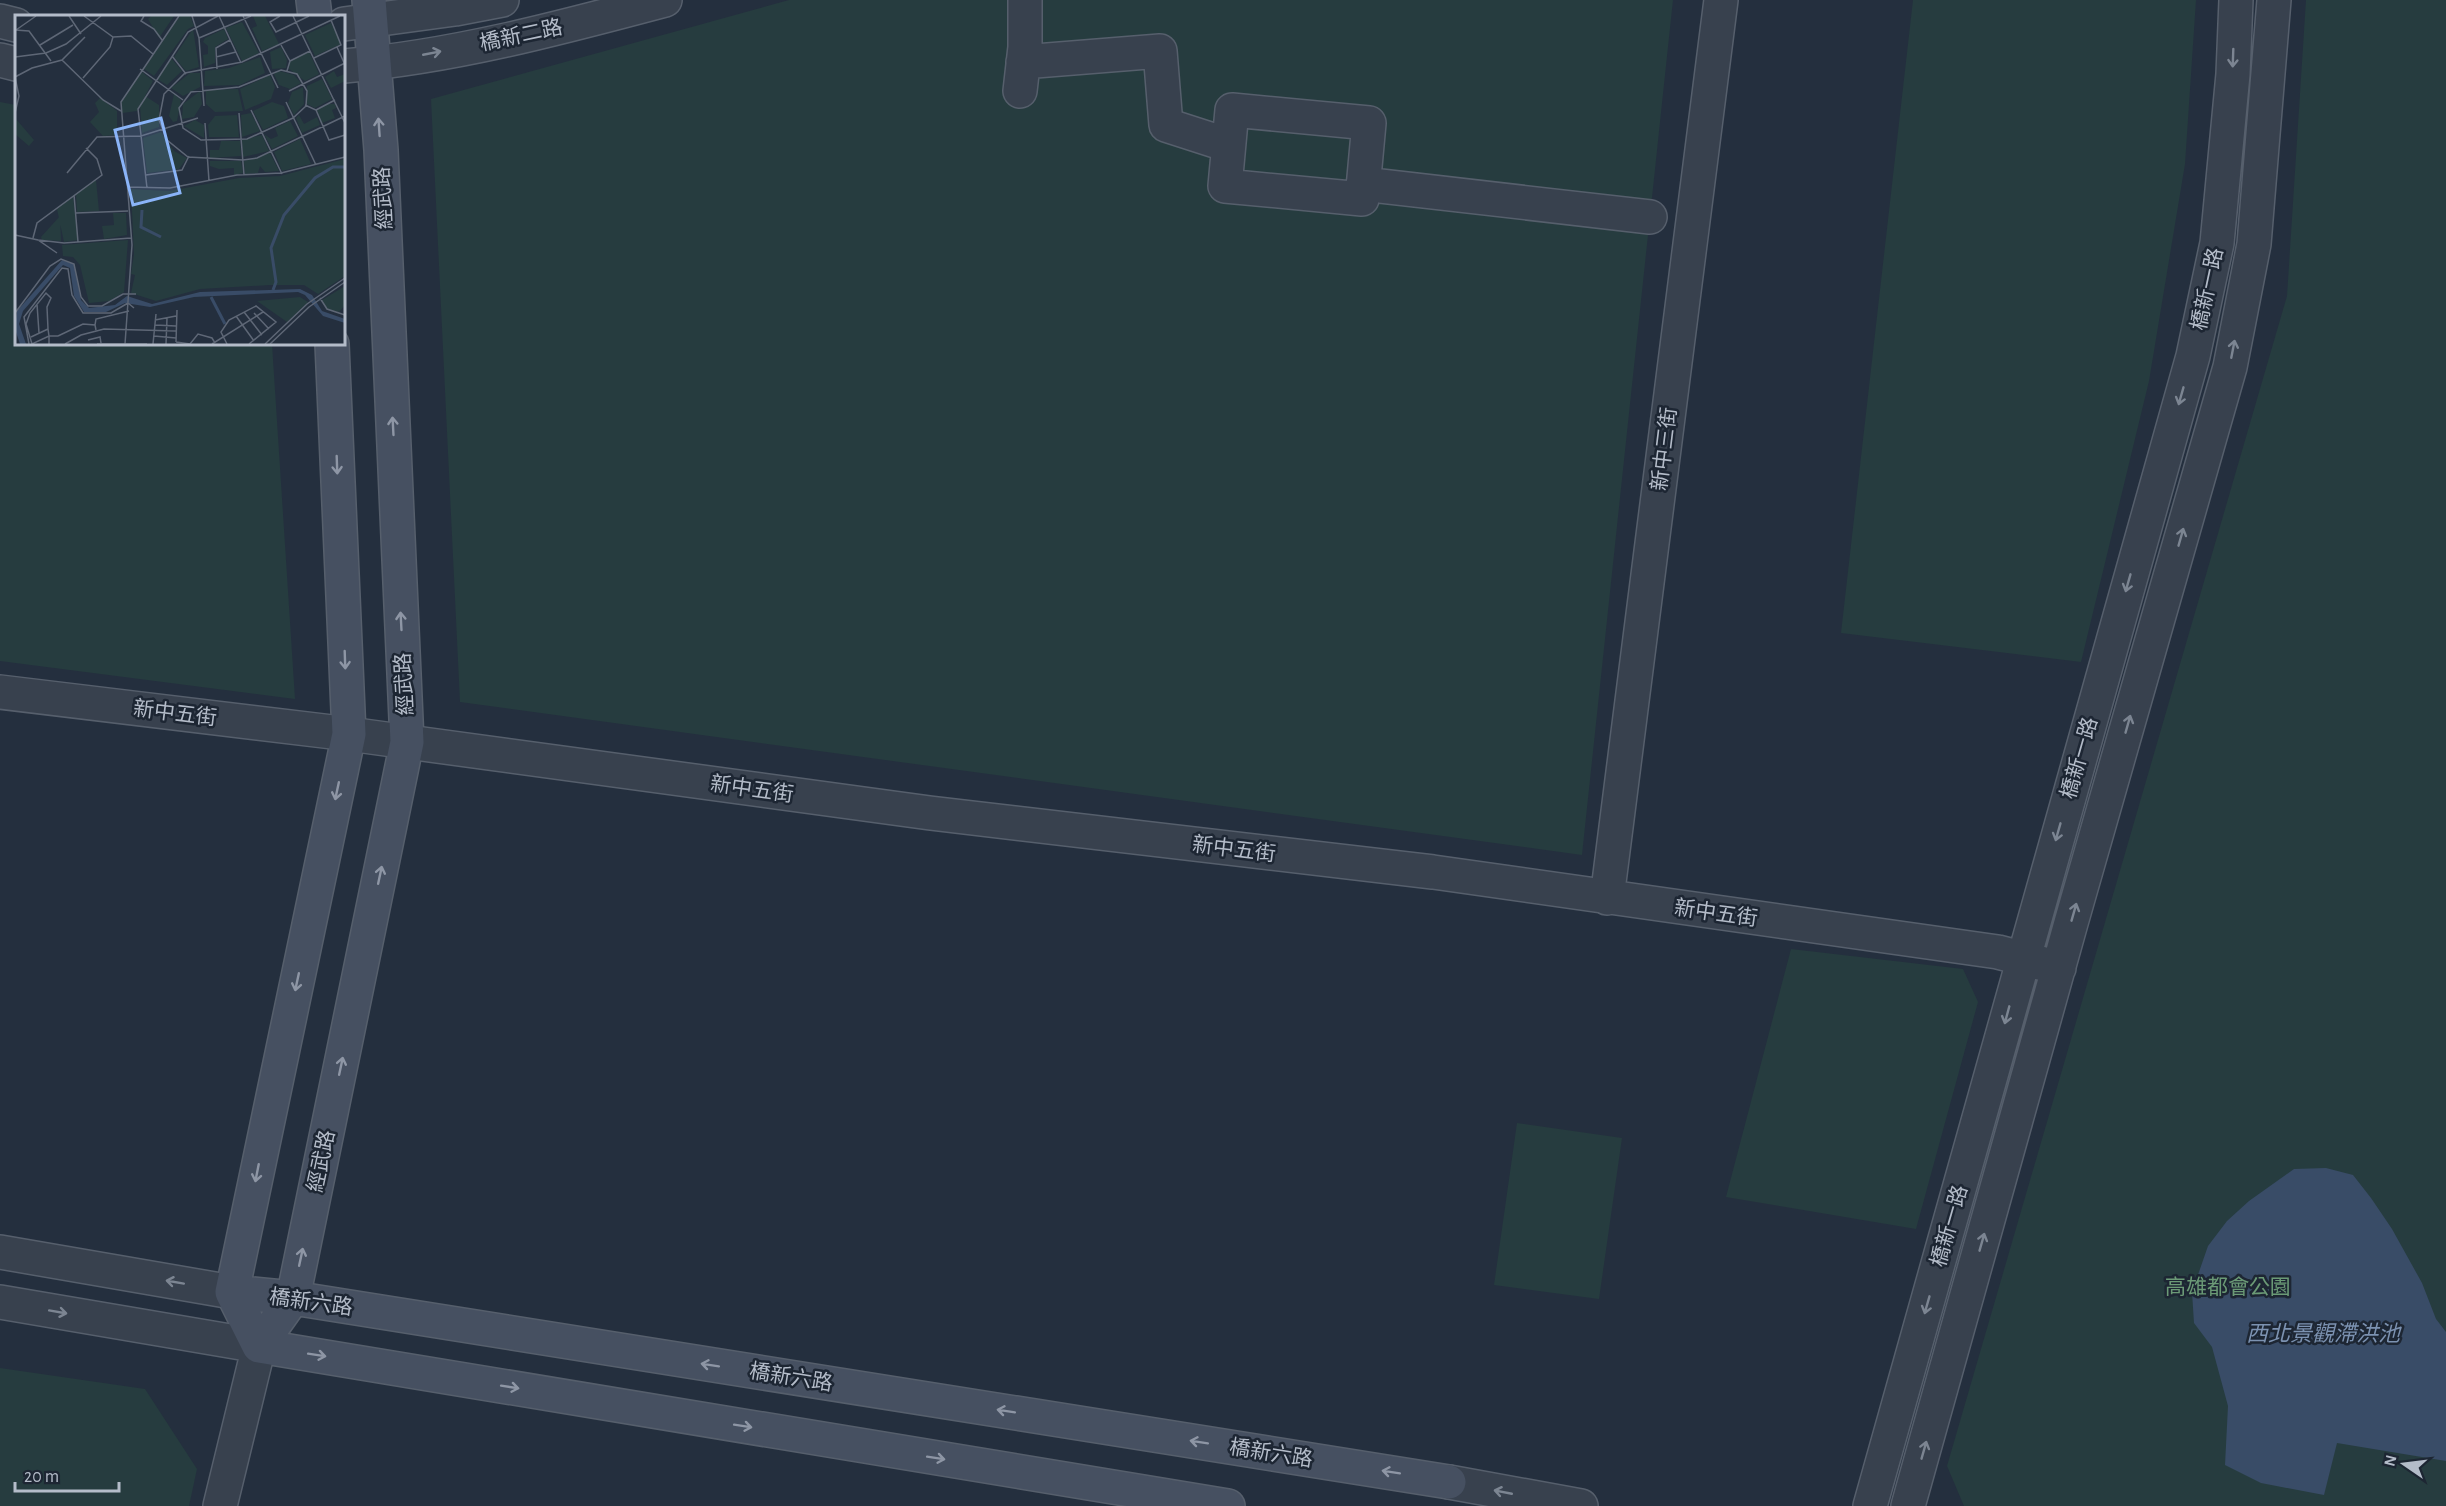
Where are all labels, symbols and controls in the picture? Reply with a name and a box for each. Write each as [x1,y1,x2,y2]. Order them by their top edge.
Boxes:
inset map [15,15,345,345]
street label: 橋新二路 [478,16,564,54]
one-way arrow [422,47,441,58]
one-way arrow [2228,48,2239,68]
one-way arrow [373,117,384,137]
street label: 經武路 [370,166,396,230]
street label: 橋新一路 [2188,246,2226,332]
one-way arrow [2228,339,2239,359]
one-way arrow [2175,386,2187,405]
street label: 新中三街 [1648,406,1680,492]
one-way arrow [387,417,398,437]
one-way arrow [331,454,342,474]
one-way arrow [2176,527,2187,546]
one-way arrow [2122,573,2134,592]
one-way arrow [396,612,407,632]
one-way arrow [340,649,351,669]
street label: 經武路 [391,652,417,716]
street label: 新中五街 [132,697,218,729]
street label: 橋新一路 [2057,715,2101,801]
one-way arrow [2123,715,2134,734]
street label: 新中五街 [709,772,795,806]
one-way arrow [331,781,342,800]
one-way arrow [2052,822,2064,841]
street label: 新中五街 [1191,833,1277,865]
one-way arrow [375,865,386,885]
street label: 新中五街 [1673,896,1759,930]
one-way arrow [2069,902,2080,921]
one-way arrow [291,972,302,991]
one-way arrow [2001,1006,2013,1025]
one-way arrow [336,1056,347,1076]
street label: 經武路 [304,1128,338,1194]
one-way arrow [251,1163,262,1182]
street label: 橋新一路 [1927,1183,1971,1269]
one-way arrow [1977,1232,1988,1251]
one-way arrow [296,1247,307,1267]
one-way arrow [165,1276,185,1287]
park label: 高雄都會公園 [2165,1276,2291,1298]
street label: 橋新六路 [268,1285,354,1319]
one-way arrow [1921,1295,1932,1314]
one-way arrow [47,1307,67,1318]
water label: 西北景觀滯洪池 [2246,1322,2402,1345]
one-way arrow [307,1350,327,1361]
one-way arrow [700,1359,720,1370]
street label: 橋新六路 [748,1360,834,1394]
one-way arrow [499,1382,519,1393]
one-way arrow [997,1406,1016,1417]
one-way arrow [733,1420,753,1431]
north arrow [2374,1434,2434,1494]
one-way arrow [1189,1436,1209,1447]
street label: 橋新六路 [1228,1436,1314,1470]
one-way arrow [1919,1441,1930,1460]
one-way arrow [925,1452,945,1463]
text: N [2381,1453,2400,1468]
scale bar [15,1455,118,1493]
one-way arrow [1382,1467,1402,1478]
text: 20 m [24,1468,59,1486]
one-way arrow [1494,1486,1513,1497]

